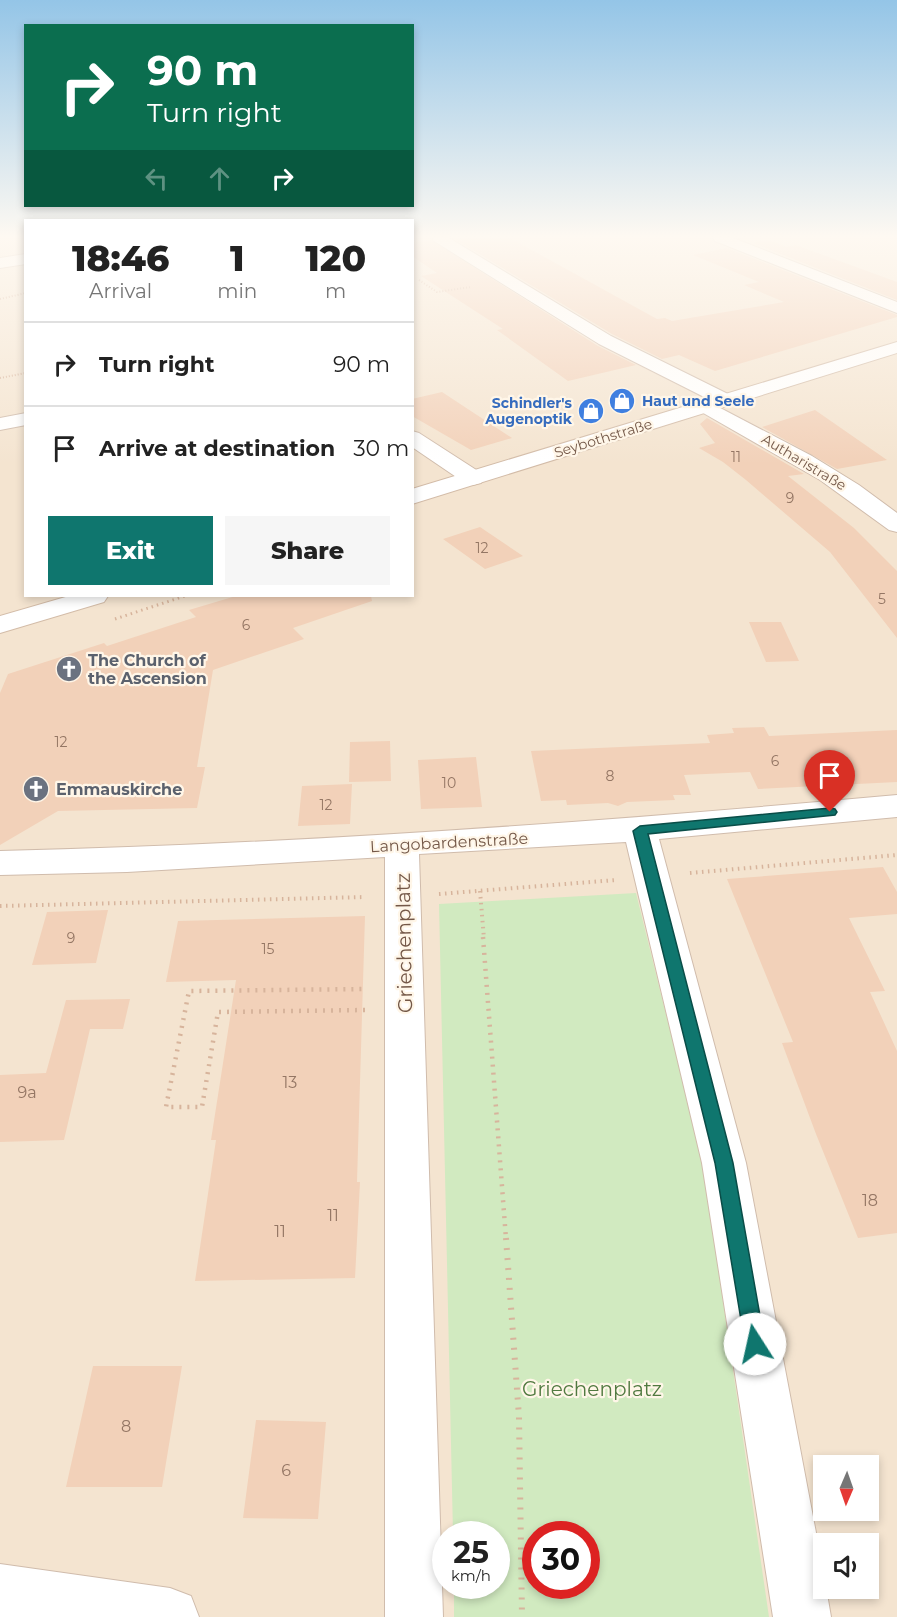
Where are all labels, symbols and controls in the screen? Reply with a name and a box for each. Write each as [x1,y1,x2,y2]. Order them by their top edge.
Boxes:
text: 90 m [147,44,258,96]
icon: right [48,48,126,126]
text: Turn right [147,96,282,129]
icon: left [140,162,173,195]
icon: ahead [203,162,236,195]
icon: right [266,162,299,195]
text: 18:46 [72,236,169,280]
text: 1 [230,236,245,280]
text: 120 [305,236,366,280]
text: Arrival [89,279,152,303]
text: min [217,279,257,303]
text: m [325,279,346,303]
icon: right [48,348,81,381]
text: Turn right [99,351,214,378]
text: 90 m [333,351,390,378]
shop icon: Haut und Seele [607,386,637,416]
place label: Haut und Seele [642,392,754,410]
place label: Schindler's Augenoptik [484,394,573,428]
shop icon: Schindler's Augenoptik [576,396,606,426]
street label: Seybothstraße [552,415,654,461]
street label: Autharistraße [758,430,850,494]
icon: arrive [48,432,81,465]
text: Arrive at destination [99,435,335,462]
text: 30 m [353,435,409,462]
house number: 11 [731,448,741,466]
house number: 9 [786,489,794,507]
button: Exit [48,516,213,585]
button: Share [225,516,390,585]
house number: 12 [475,539,489,557]
house number: 5 [878,590,886,608]
house number: 6 [242,616,251,634]
place label: The Church of the Ascension [88,651,207,688]
church icon: The Church of the Ascension [54,654,84,684]
house number: 12 [54,733,68,751]
pin [804,750,855,812]
house number: 6 [771,752,780,770]
icon: arrive [813,759,846,792]
house number: 8 [606,767,615,785]
church icon: Emmauskirche [21,774,51,804]
house number: 10 [442,774,456,792]
place label: Emmauskirche [56,780,182,799]
house number: 12 [319,796,333,814]
street label: Langobardenstraße [369,829,529,856]
street label: Griechenplatz [391,873,417,1013]
house number: 9 [67,929,75,947]
house number: 15 [262,940,275,958]
house number: 13 [283,1073,297,1092]
house number: 9a [17,1083,37,1102]
house number: 18 [862,1191,878,1210]
house number: 11 [327,1206,339,1225]
house number: 11 [274,1222,286,1241]
position arrow [723,1312,787,1376]
park label: Griechenplatz [522,1377,662,1401]
house number: 8 [121,1417,131,1436]
north arrow [813,1455,879,1521]
map controls [813,1455,879,1599]
house number: 6 [281,1461,291,1480]
speed limit sign: 30 [522,1521,600,1599]
button: sound [813,1533,879,1599]
text: 25 [453,1534,489,1571]
text: km/h [451,1566,491,1585]

